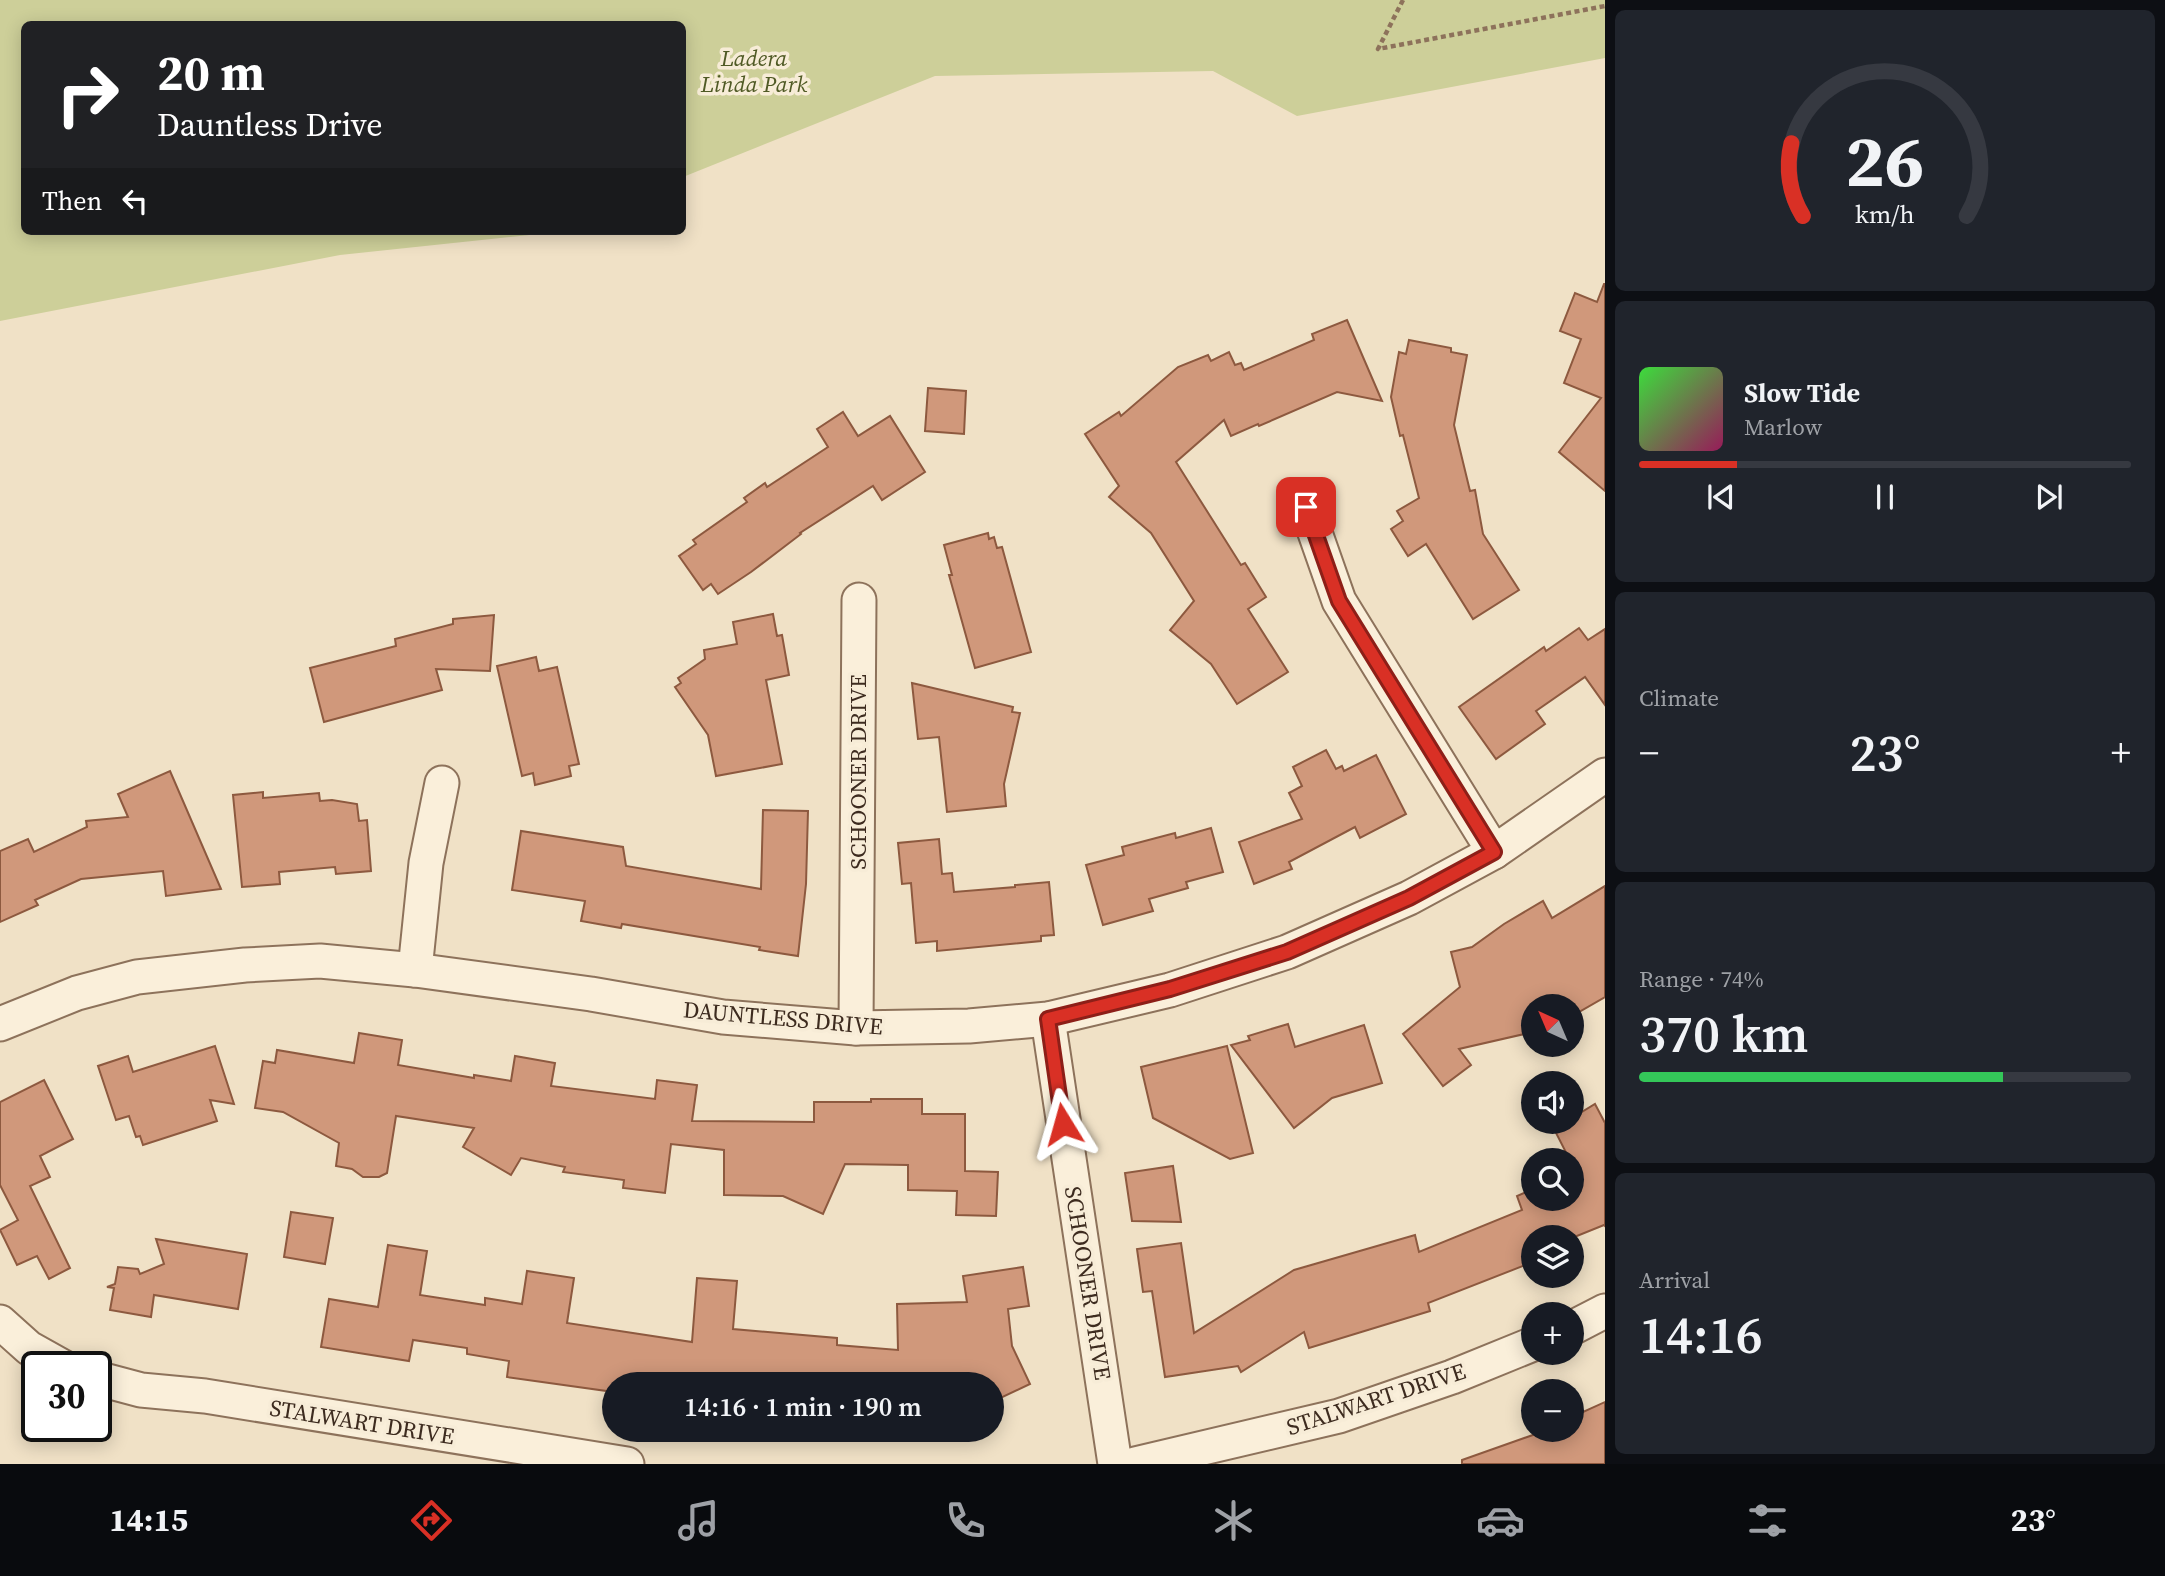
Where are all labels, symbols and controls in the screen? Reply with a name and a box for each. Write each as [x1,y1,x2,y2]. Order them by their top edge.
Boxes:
text: 20 m [157,39,265,106]
park label: Ladera Linda Park [700,42,807,100]
icon: right [42,49,133,140]
text: Dauntless Drive [157,103,383,147]
text: 26 [1846,112,1924,211]
icon: left [116,182,154,220]
text: Then [42,183,102,219]
text: km/h [1855,197,1915,231]
text: Slow Tide [1744,375,1860,411]
text: Marlow [1744,411,1822,443]
pin [1276,477,1336,537]
icon: previous [1702,478,1740,516]
icon: pause [1866,478,1904,516]
icon: next [2030,478,2068,516]
icon: arrive [1287,488,1325,526]
street label: SCHOONER DRIVE [842,674,874,870]
text: Climate [1639,682,1719,714]
text: 23° [1849,717,1921,788]
text: − [1639,727,1659,779]
text: + [2111,727,2131,779]
text: Range · 74% [1639,963,1764,995]
street label: DAUNTLESS DRIVE [682,993,884,1043]
north arrow [1521,994,1584,1057]
map controls [1521,994,1584,1442]
text: 370 km [1639,998,1808,1069]
button: sound [1521,1071,1584,1134]
position arrow [1026,1087,1100,1161]
button: search [1521,1148,1584,1211]
street label: SCHOONER DRIVE [1057,1184,1119,1382]
button: layers [1521,1225,1584,1288]
text: Arrival [1639,1264,1710,1296]
text: 14:16 [1639,1299,1763,1370]
button: + [1521,1302,1584,1365]
speed limit sign: 30 [21,1351,112,1442]
street label: STALWART DRIVE [1282,1355,1470,1443]
button: − [1521,1379,1584,1442]
text: 14:16 · 1 min · 190 m [684,1389,922,1425]
street label: STALWART DRIVE [267,1392,457,1452]
icon: directions [407,1496,456,1545]
icon: music [674,1496,723,1545]
icon: phone [941,1496,990,1545]
icon: climate [1209,1496,1258,1545]
icon: car [1476,1496,1525,1545]
icon: filters [1743,1496,1792,1545]
text: 14:15 [109,1498,188,1542]
text: 23° [2011,1498,2056,1542]

